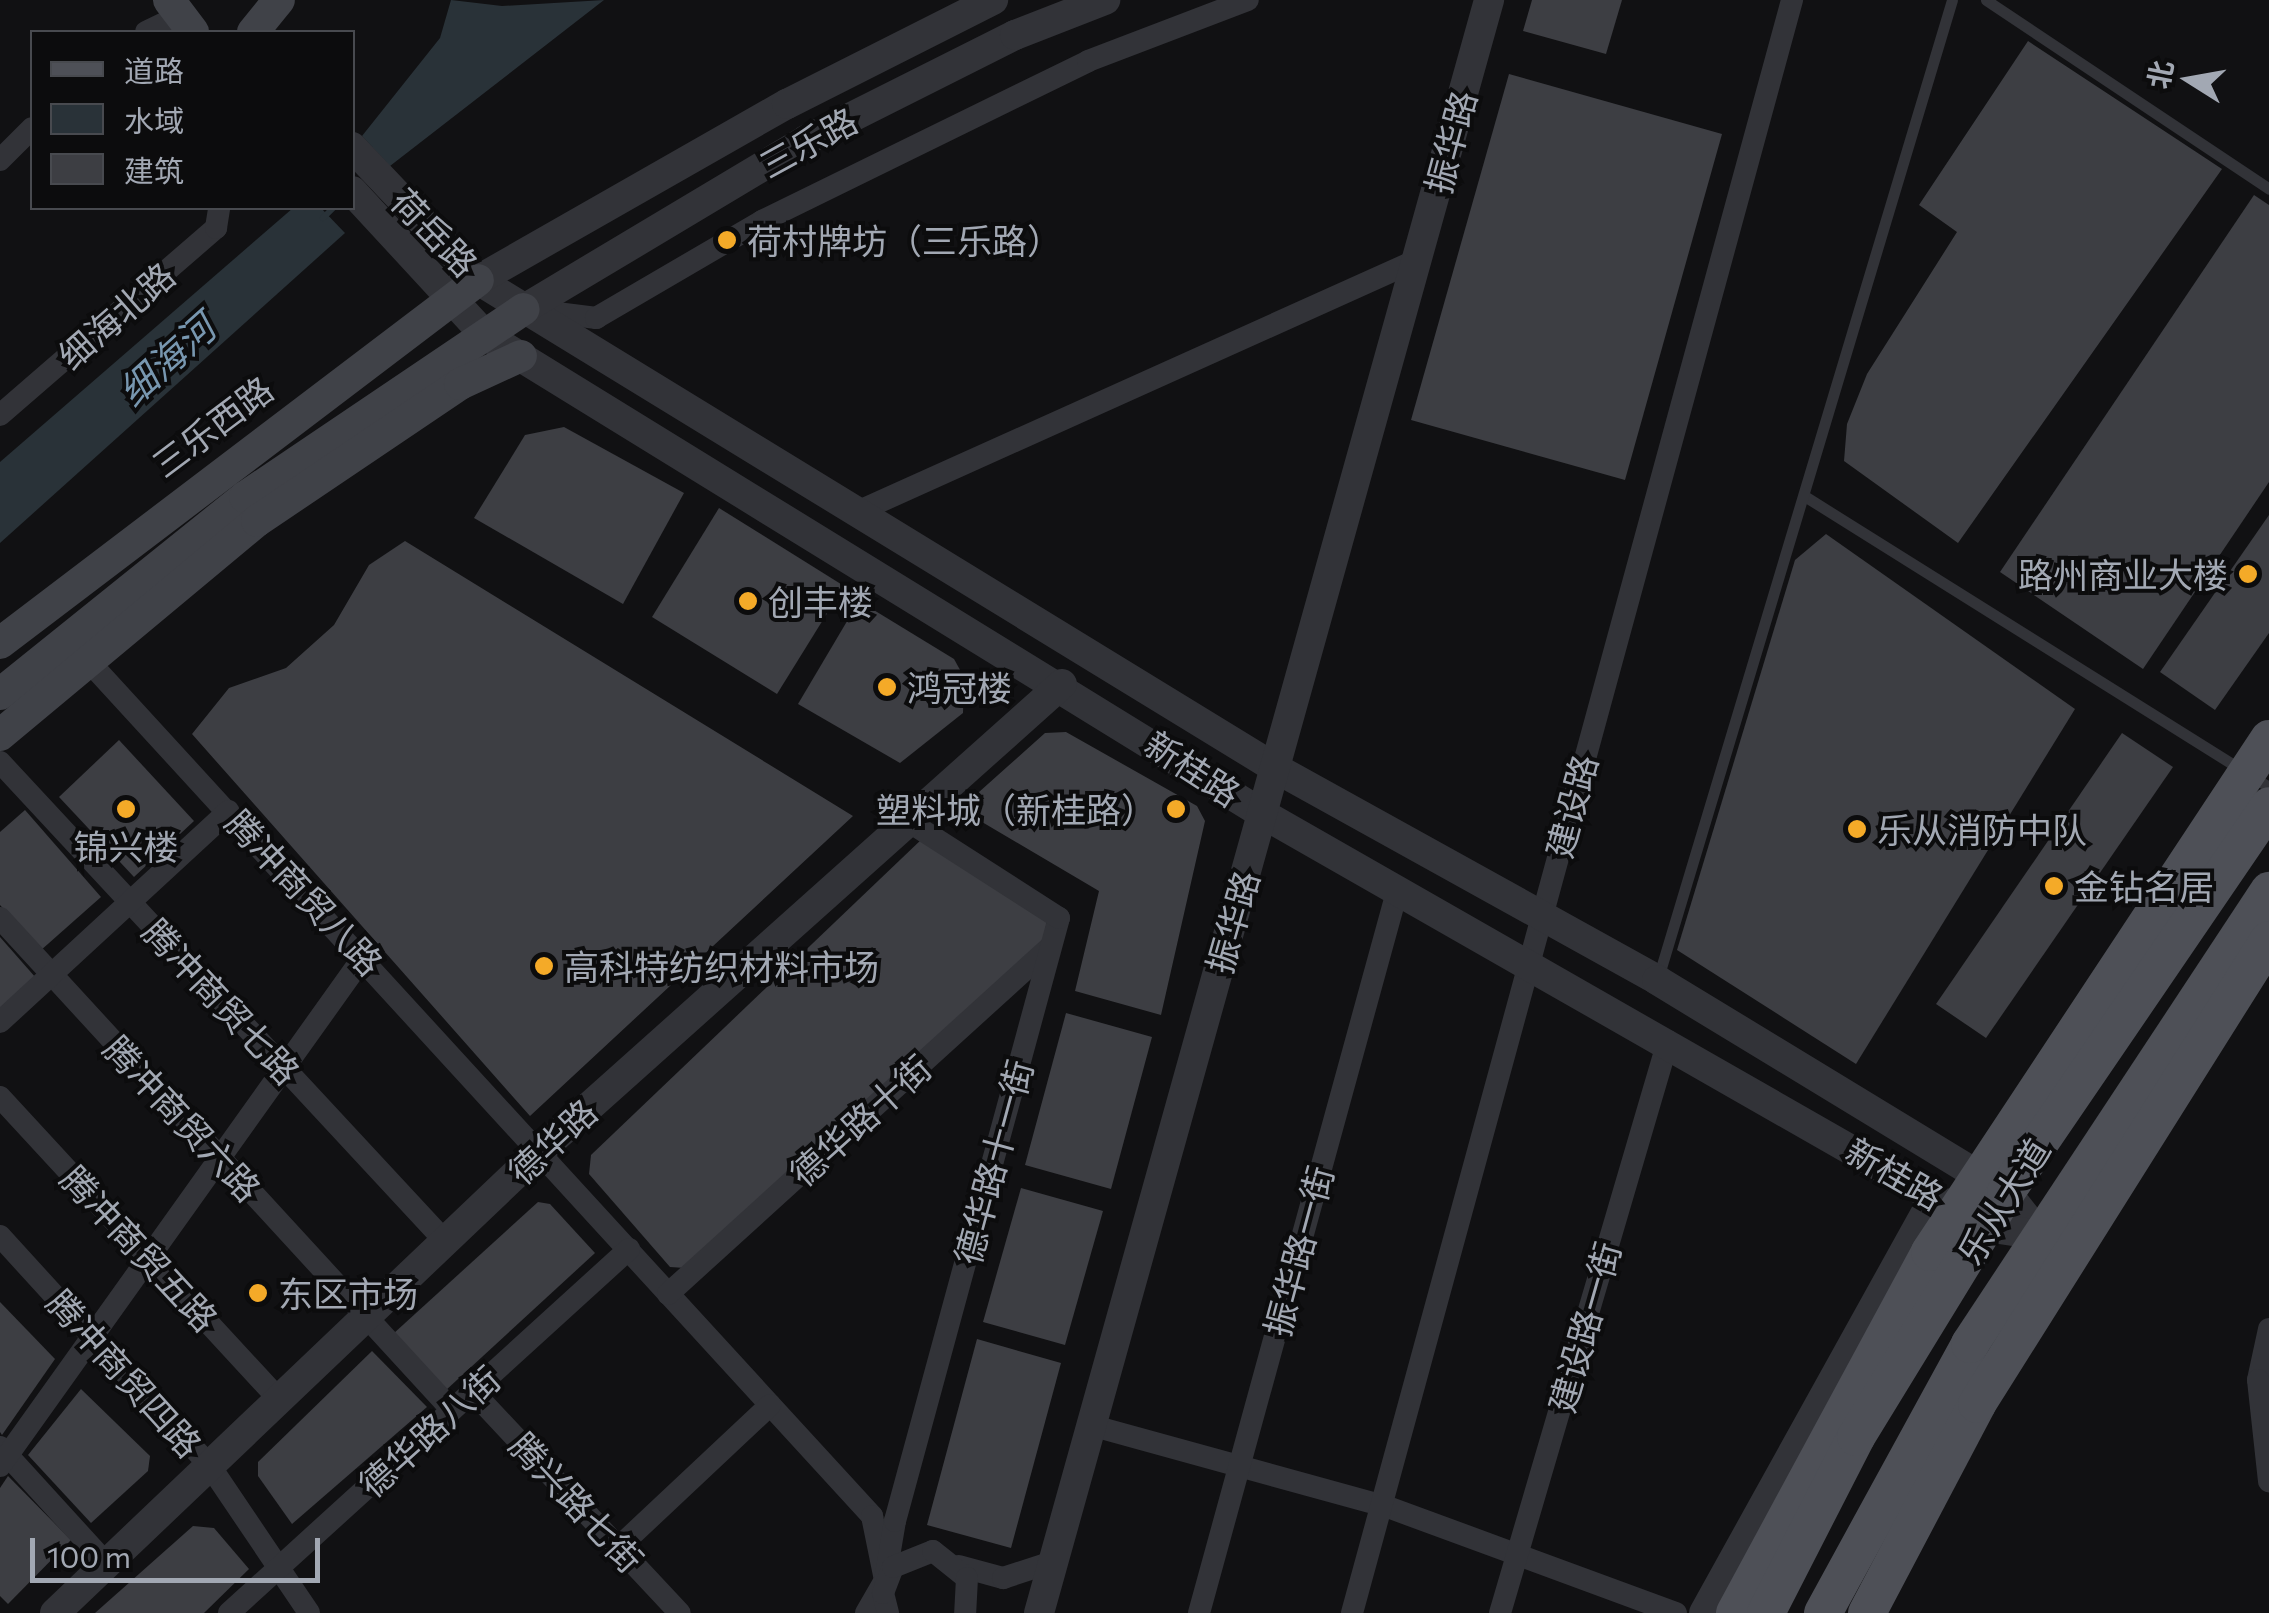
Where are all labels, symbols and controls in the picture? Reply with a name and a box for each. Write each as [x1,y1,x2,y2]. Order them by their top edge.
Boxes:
legend [30,30,355,210]
north arrow [2139,30,2239,130]
text: 道路 [124,51,184,88]
text: 北 [2140,57,2179,91]
street label: 振华路 [1416,86,1484,198]
street label: 三乐路 [752,98,864,186]
text: 水域 [124,101,184,138]
text: 建筑 [124,151,184,188]
street label: 荷岳路 [383,180,487,284]
place label: 荷村牌坊（三乐路） [747,219,1062,261]
marker: 荷村牌坊（三乐路） [716,229,738,251]
street label: 细海北路 [49,253,183,377]
water label: 细海河 [108,304,224,414]
street label: 三乐西路 [143,367,281,485]
place label: 路州商业大楼 [2018,553,2228,595]
marker: 路州商业大楼 [2237,563,2259,585]
place label: 创丰楼 [768,580,873,622]
marker: 创丰楼 [737,590,759,612]
place label: 鸿冠楼 [907,666,1012,708]
marker: 鸿冠楼 [876,676,898,698]
street label: 新桂路 [1138,722,1248,814]
street label: 建设路 [1537,750,1605,862]
place label: 塑料城（新桂路） [876,788,1156,830]
marker: 锦兴楼 [115,798,137,820]
marker: 塑料城（新桂路） [1165,798,1187,820]
street label: 腾冲商贸八路 [218,801,392,983]
place label: 乐从消防中队 [1877,808,2087,850]
marker: 乐从消防中队 [1846,818,1868,840]
place label: 锦兴楼 [74,825,178,867]
place label: 金钻名居 [2074,865,2214,907]
street label: 振华路 [1197,866,1267,978]
marker: 金钻名居 [2043,875,2065,897]
street label: 腾冲商贸七路 [135,910,309,1092]
place label: 高科特纺织材料市场 [564,945,879,987]
marker: 高科特纺织材料市场 [533,955,555,977]
street label: 腾冲商贸六路 [96,1027,270,1209]
street label: 德华路十街 [781,1046,939,1194]
street label: 德华路十一街 [946,1055,1040,1269]
street label: 德华路 [499,1090,605,1192]
street label: 新桂路 [1839,1129,1951,1217]
street label: 乐从大道 [1948,1131,2058,1271]
street label: 腾冲商贸五路 [53,1157,227,1339]
street label: 振华路一街 [1255,1161,1341,1341]
street label: 建设路一街 [1540,1237,1628,1417]
place label: 东区市场 [278,1272,418,1314]
street label: 腾冲商贸四路 [39,1281,211,1465]
marker: 东区市场 [247,1282,269,1304]
street label: 德华路八街 [350,1357,508,1505]
street label: 腾兴路七街 [502,1424,652,1580]
scale bar [35,1518,325,1580]
text: 100 m [47,1537,131,1574]

